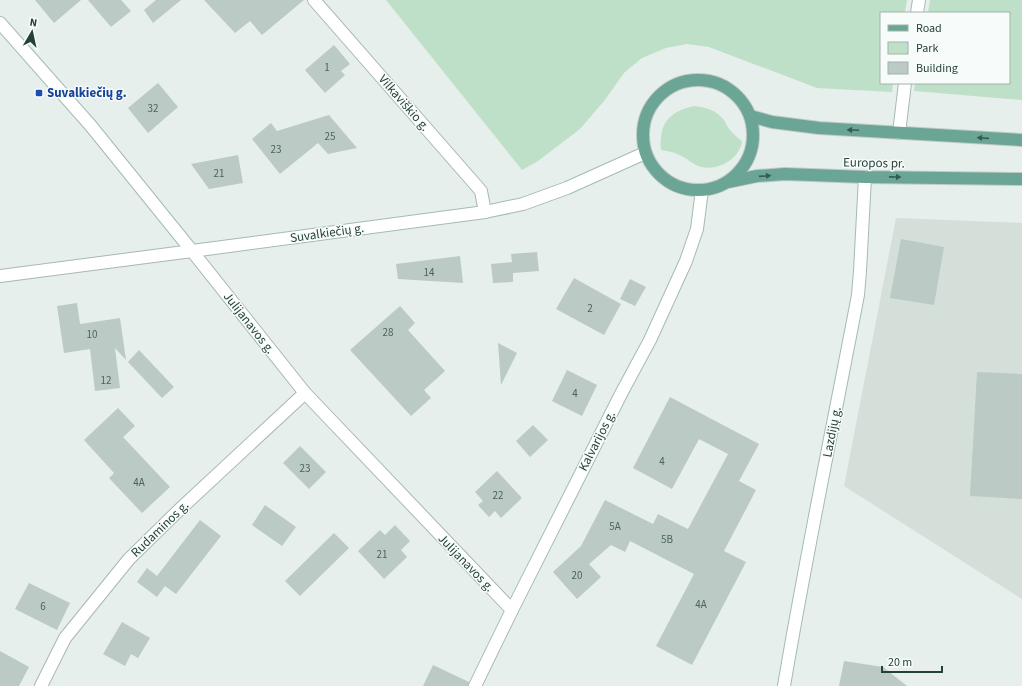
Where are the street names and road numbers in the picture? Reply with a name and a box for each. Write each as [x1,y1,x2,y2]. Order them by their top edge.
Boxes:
street label: Vilkaviškio g. [374,71,434,135]
street label: Europos pr. [843,153,905,173]
street label: Suvalkiečių g. [289,219,365,247]
street label: Julijanavos g. [219,288,279,358]
street label: Lazdijų g. [818,405,846,459]
street label: Kalvarijos g. [574,408,620,474]
street label: Rudaminos g. [127,497,193,561]
street label: Julijanavos g. [434,530,498,596]

